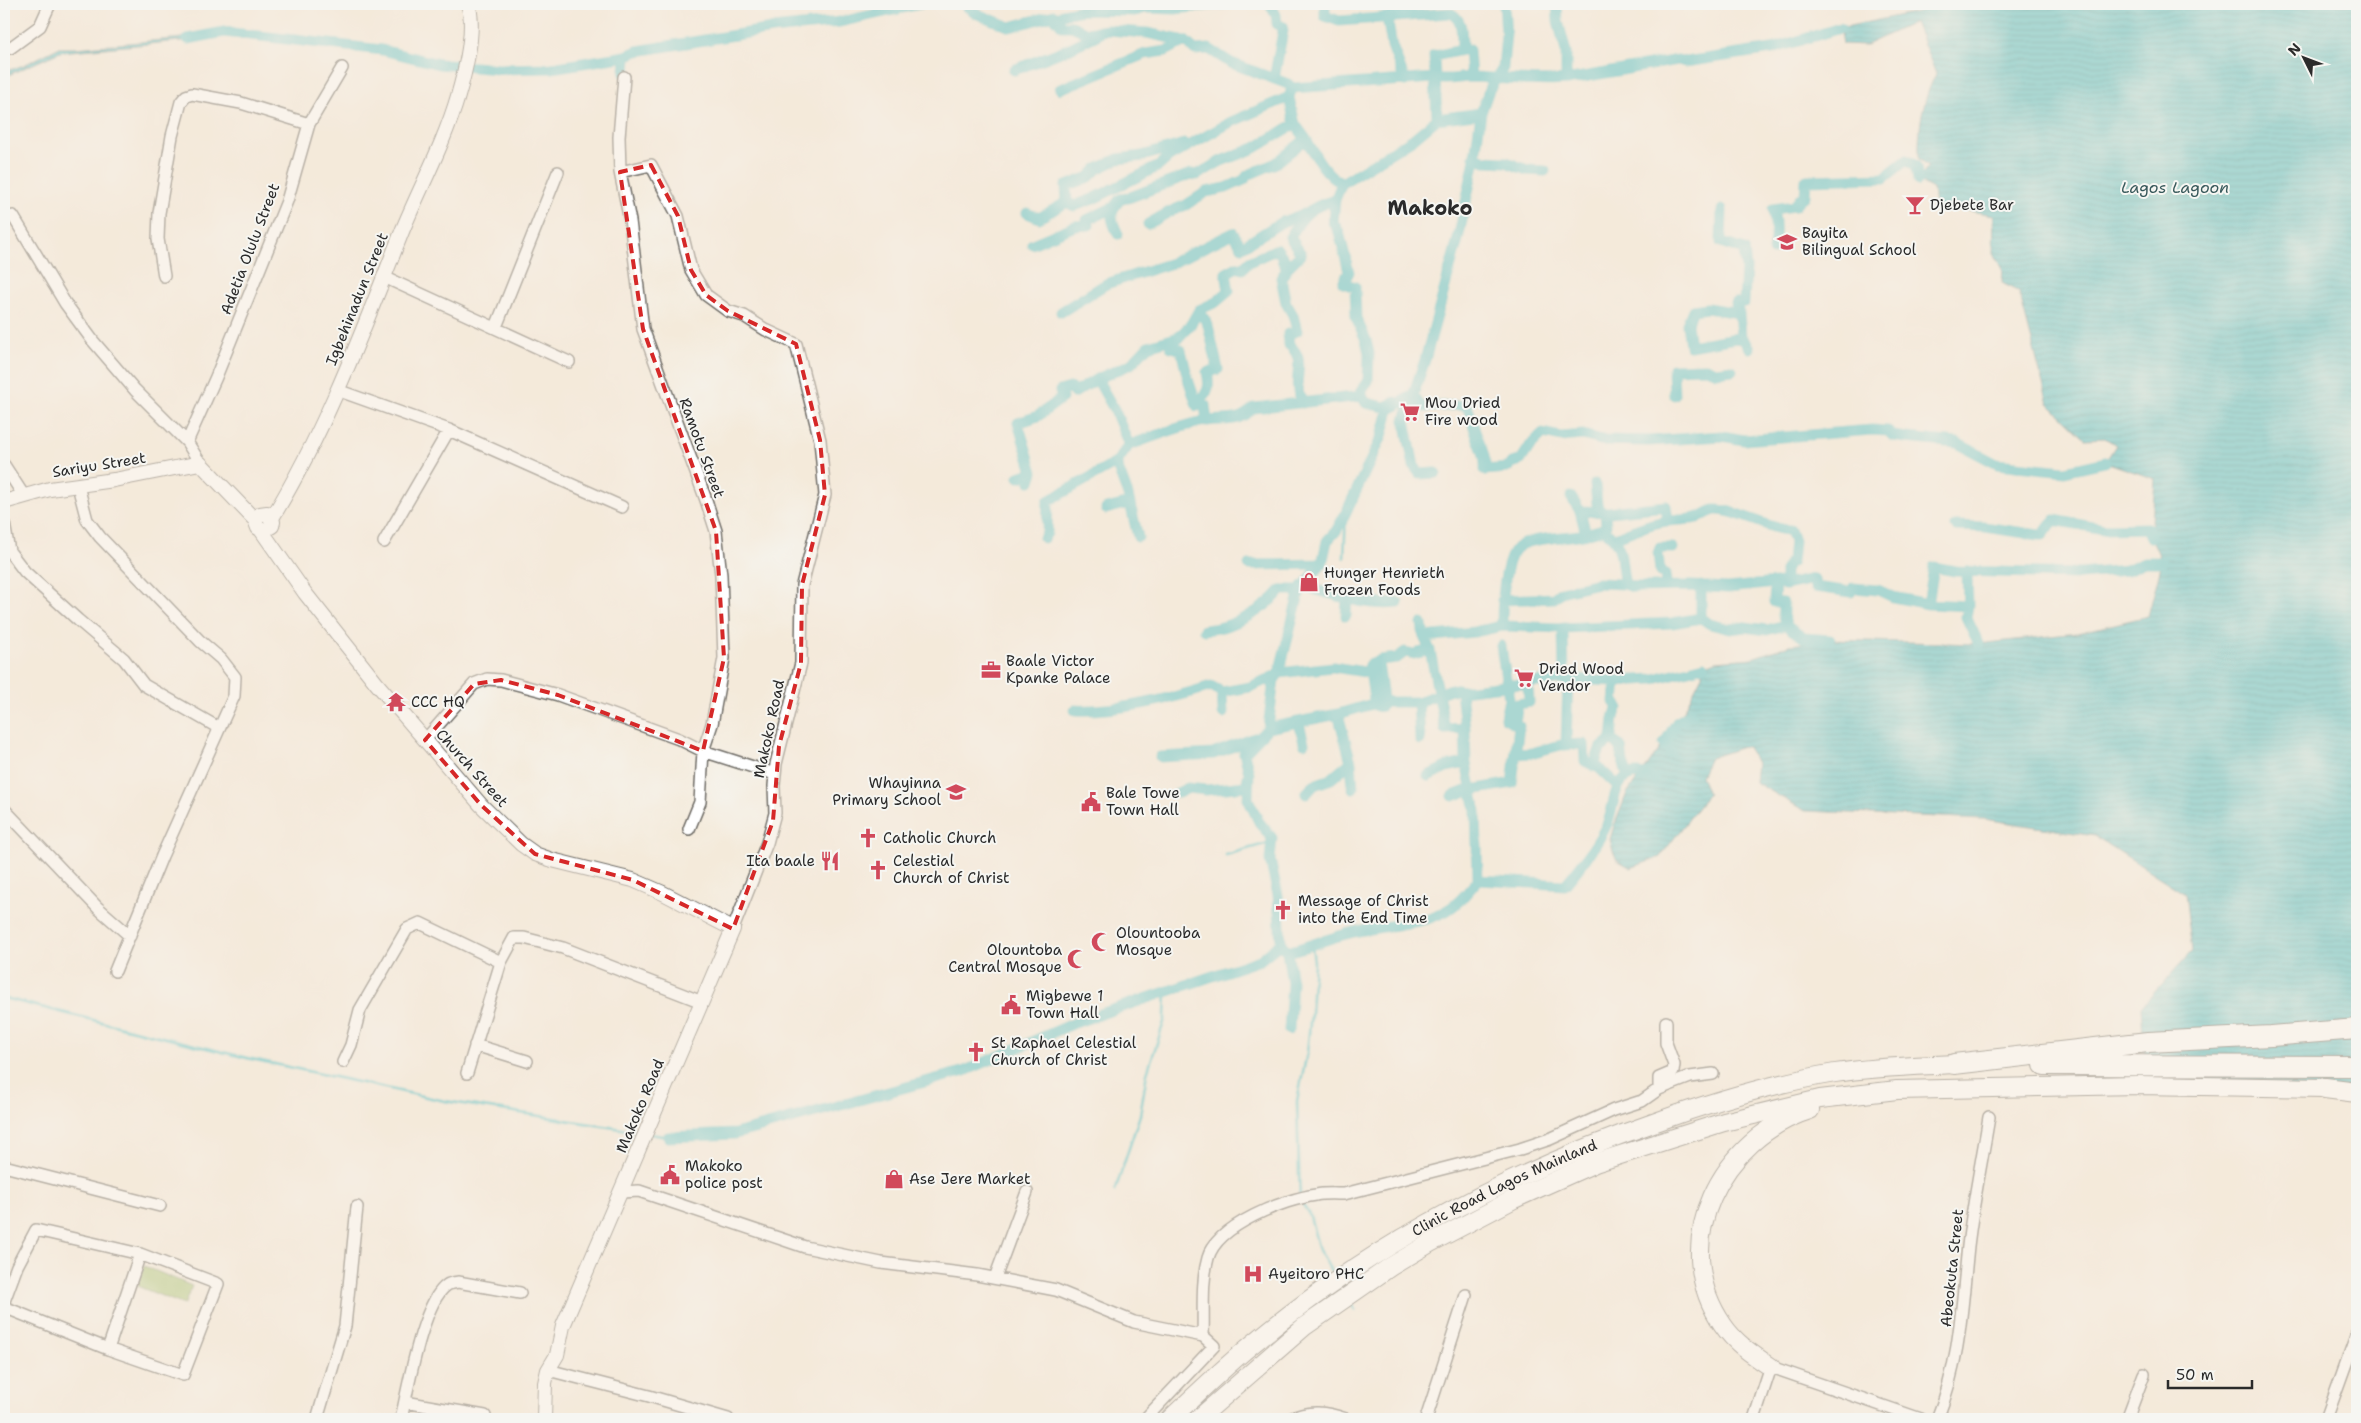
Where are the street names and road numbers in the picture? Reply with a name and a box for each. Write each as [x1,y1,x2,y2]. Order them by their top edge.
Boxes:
street label: Adetia Olulu Street [216,180,284,318]
street label: Igbehinadun Street [321,230,393,368]
street label: Ramotu Street [675,395,729,501]
street label: Sariyu Street [51,448,147,482]
street label: Makoko Road [749,677,789,780]
street label: Church Street [432,725,512,811]
street label: Makoko Road [611,1056,669,1156]
street label: Clinic Road Lagos Mainland [1408,1135,1600,1241]
street label: Abeokuta Street [1936,1208,1968,1328]

